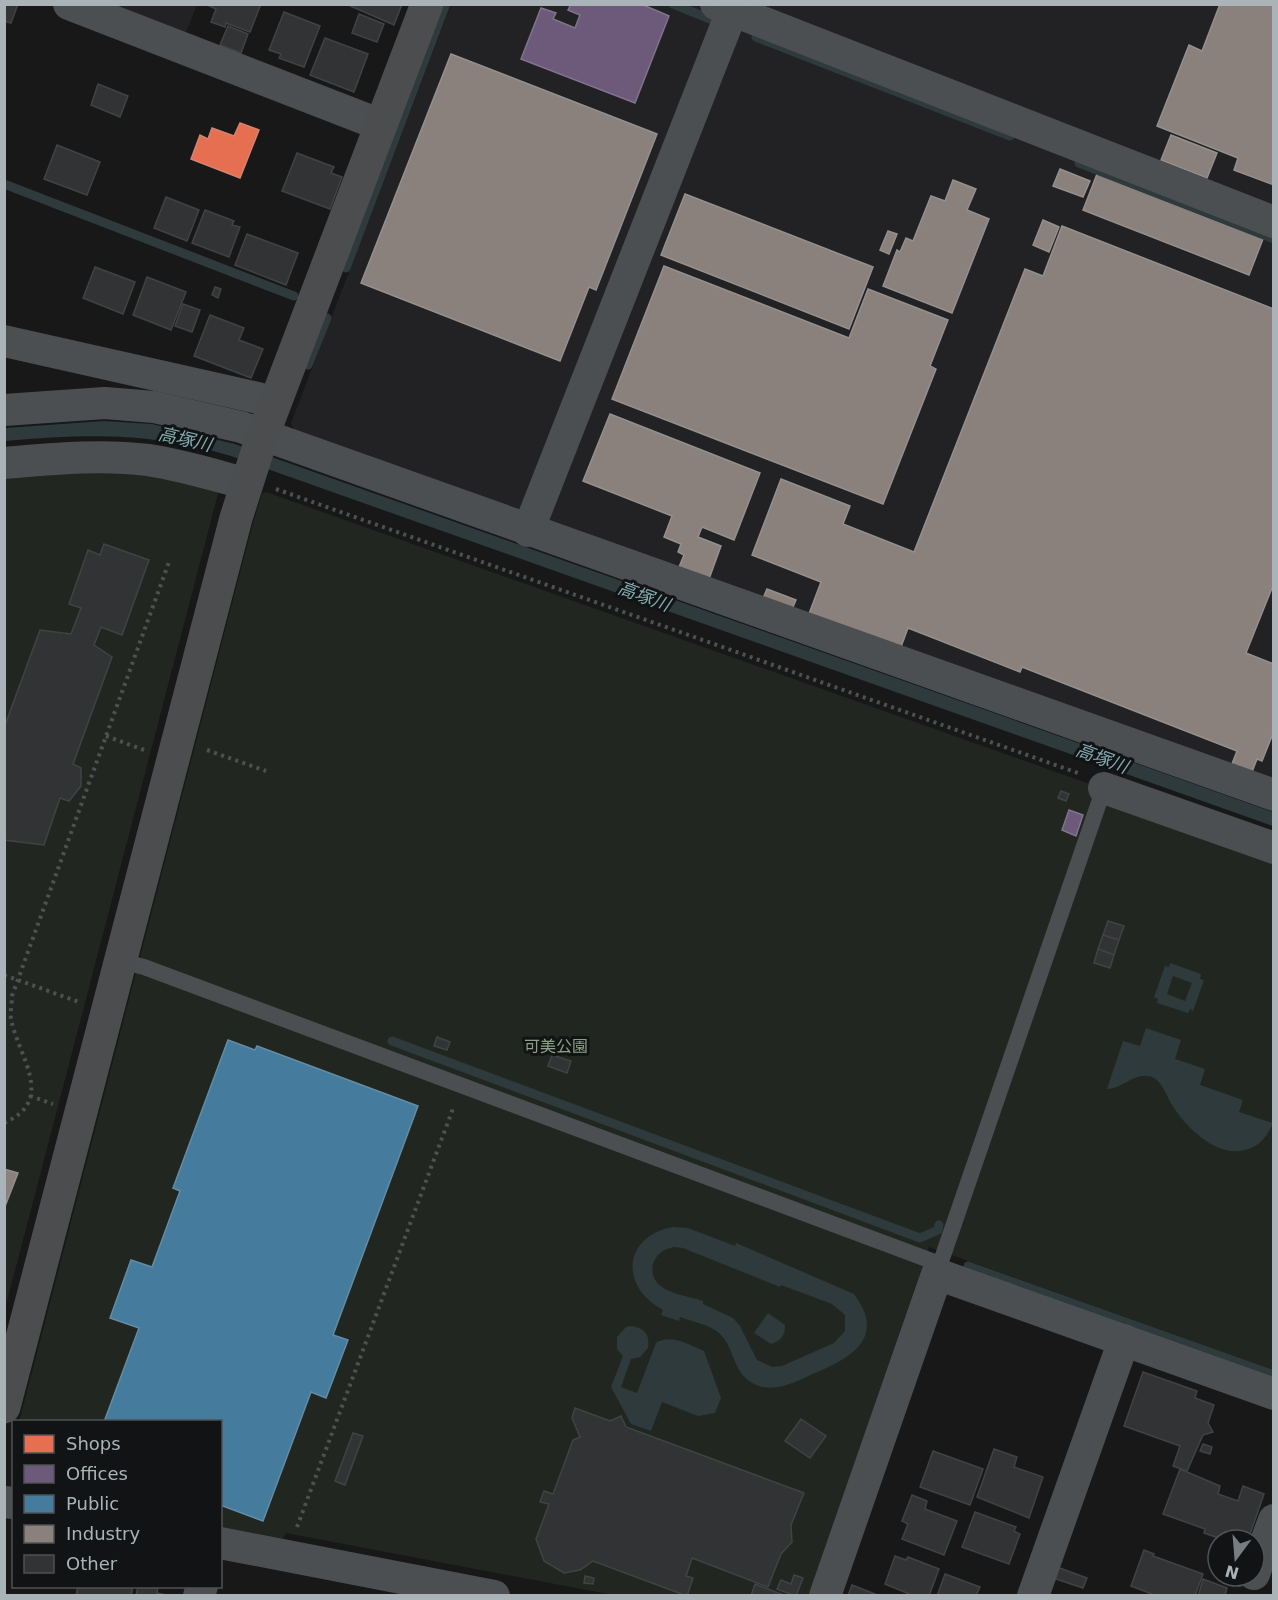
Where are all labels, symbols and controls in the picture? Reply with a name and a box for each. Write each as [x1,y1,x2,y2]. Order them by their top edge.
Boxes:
water label: 高塚川 [156,423,216,456]
water label: 高塚川 [615,577,675,616]
water label: 高塚川 [1073,739,1133,778]
park label: 可美公園 [524,1037,588,1056]
legend [12,1420,222,1588]
text: Shops [66,1433,121,1454]
text: Offices [66,1463,128,1484]
text: Public [66,1493,119,1514]
text: Industry [66,1523,140,1544]
north arrow [1206,1528,1266,1588]
text: Other [66,1553,118,1574]
text: N [1223,1561,1241,1583]

